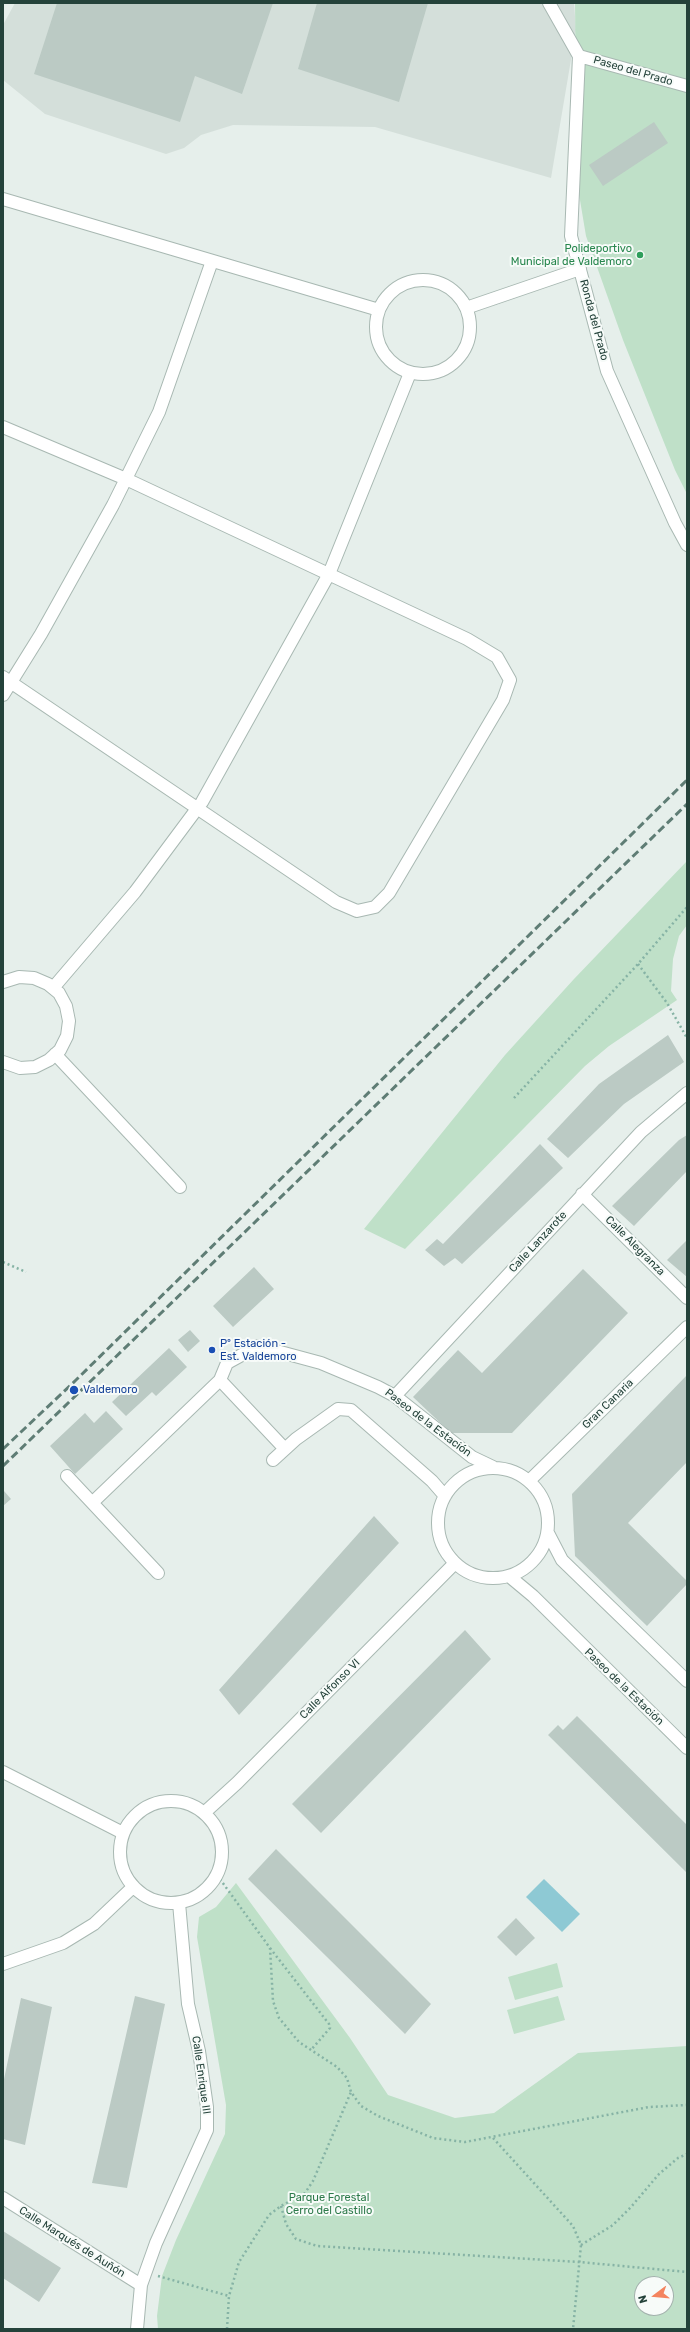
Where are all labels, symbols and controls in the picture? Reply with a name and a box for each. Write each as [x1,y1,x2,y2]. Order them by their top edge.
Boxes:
street label: Paseo del Prado [592,53,674,89]
place label: Polideportivo Municipal de Valdemoro [511,242,632,268]
marker: Polideportivo Municipal de Valdemoro [635,250,645,260]
street label: Ronda del Prado [577,278,611,362]
street label: Calle Lanzarote [506,1209,570,1275]
street label: Calle Alegranza [602,1213,668,1279]
place label: Pº Estación - Est. Valdemoro [220,1337,297,1363]
marker: Pº Estación - Est. Valdemoro [207,1345,217,1355]
street label: Gran Canaria [580,1376,636,1432]
place label: Valdemoro [83,1383,138,1397]
marker: Valdemoro [68,1384,80,1396]
street label: Paseo de la Estación [382,1386,474,1460]
street label: Paseo de la Estación [582,1646,666,1728]
street label: Calle Alfonso VI [297,1656,363,1722]
street label: Calle Enrique III [189,2035,213,2115]
park label: Parque Forestal Cerro del Castillo [286,2191,372,2217]
street label: Calle Marqués de Auñón [16,2204,128,2280]
north arrow [634,2276,674,2316]
text: N [636,2294,650,2305]

